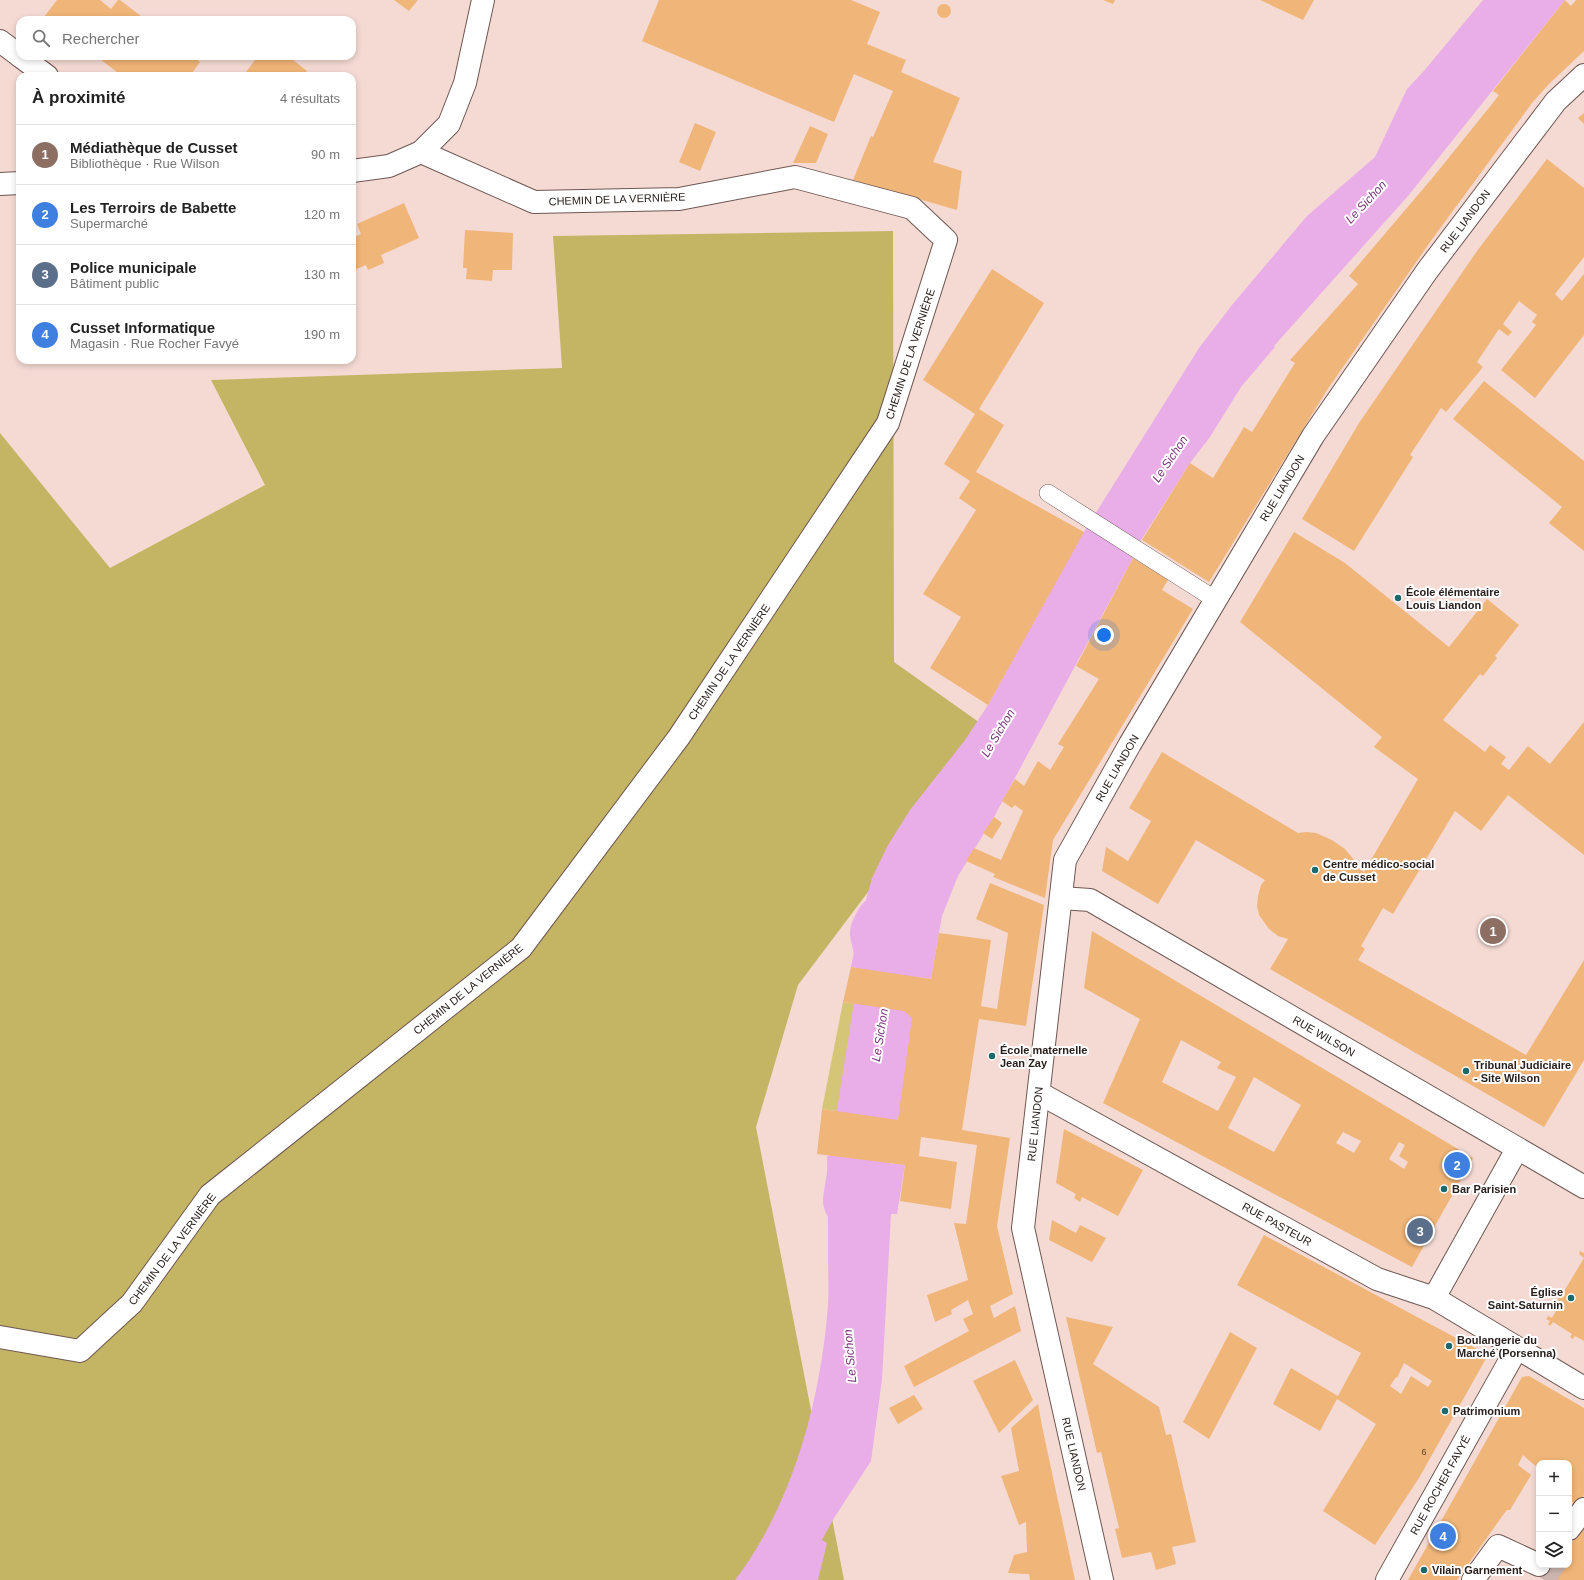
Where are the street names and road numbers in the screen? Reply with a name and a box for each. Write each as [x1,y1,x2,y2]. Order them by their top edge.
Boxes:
street label: RUE LIANDON [1438,187,1492,255]
street label: CHEMIN DE LA VERNIÈRE [548,191,686,207]
street label: CHEMIN DE LA VERNIÈRE [883,287,937,421]
street label: RUE LIANDON [1257,453,1307,523]
street label: CHEMIN DE LA VERNIÈRE [686,602,772,722]
street label: RUE LIANDON [1093,732,1141,804]
street label: CHEMIN DE LA VERNIÈRE [411,941,525,1037]
street label: RUE WILSON [1291,1013,1357,1059]
street label: RUE LIANDON [1025,1086,1045,1162]
street label: CHEMIN DE LA VERNIÈRE [126,1191,218,1307]
street label: RUE PASTEUR [1240,1200,1314,1248]
street label: RUE LIANDON [1060,1416,1088,1492]
street label: RUE ROCHER FAVYÉ [1408,1433,1472,1537]

